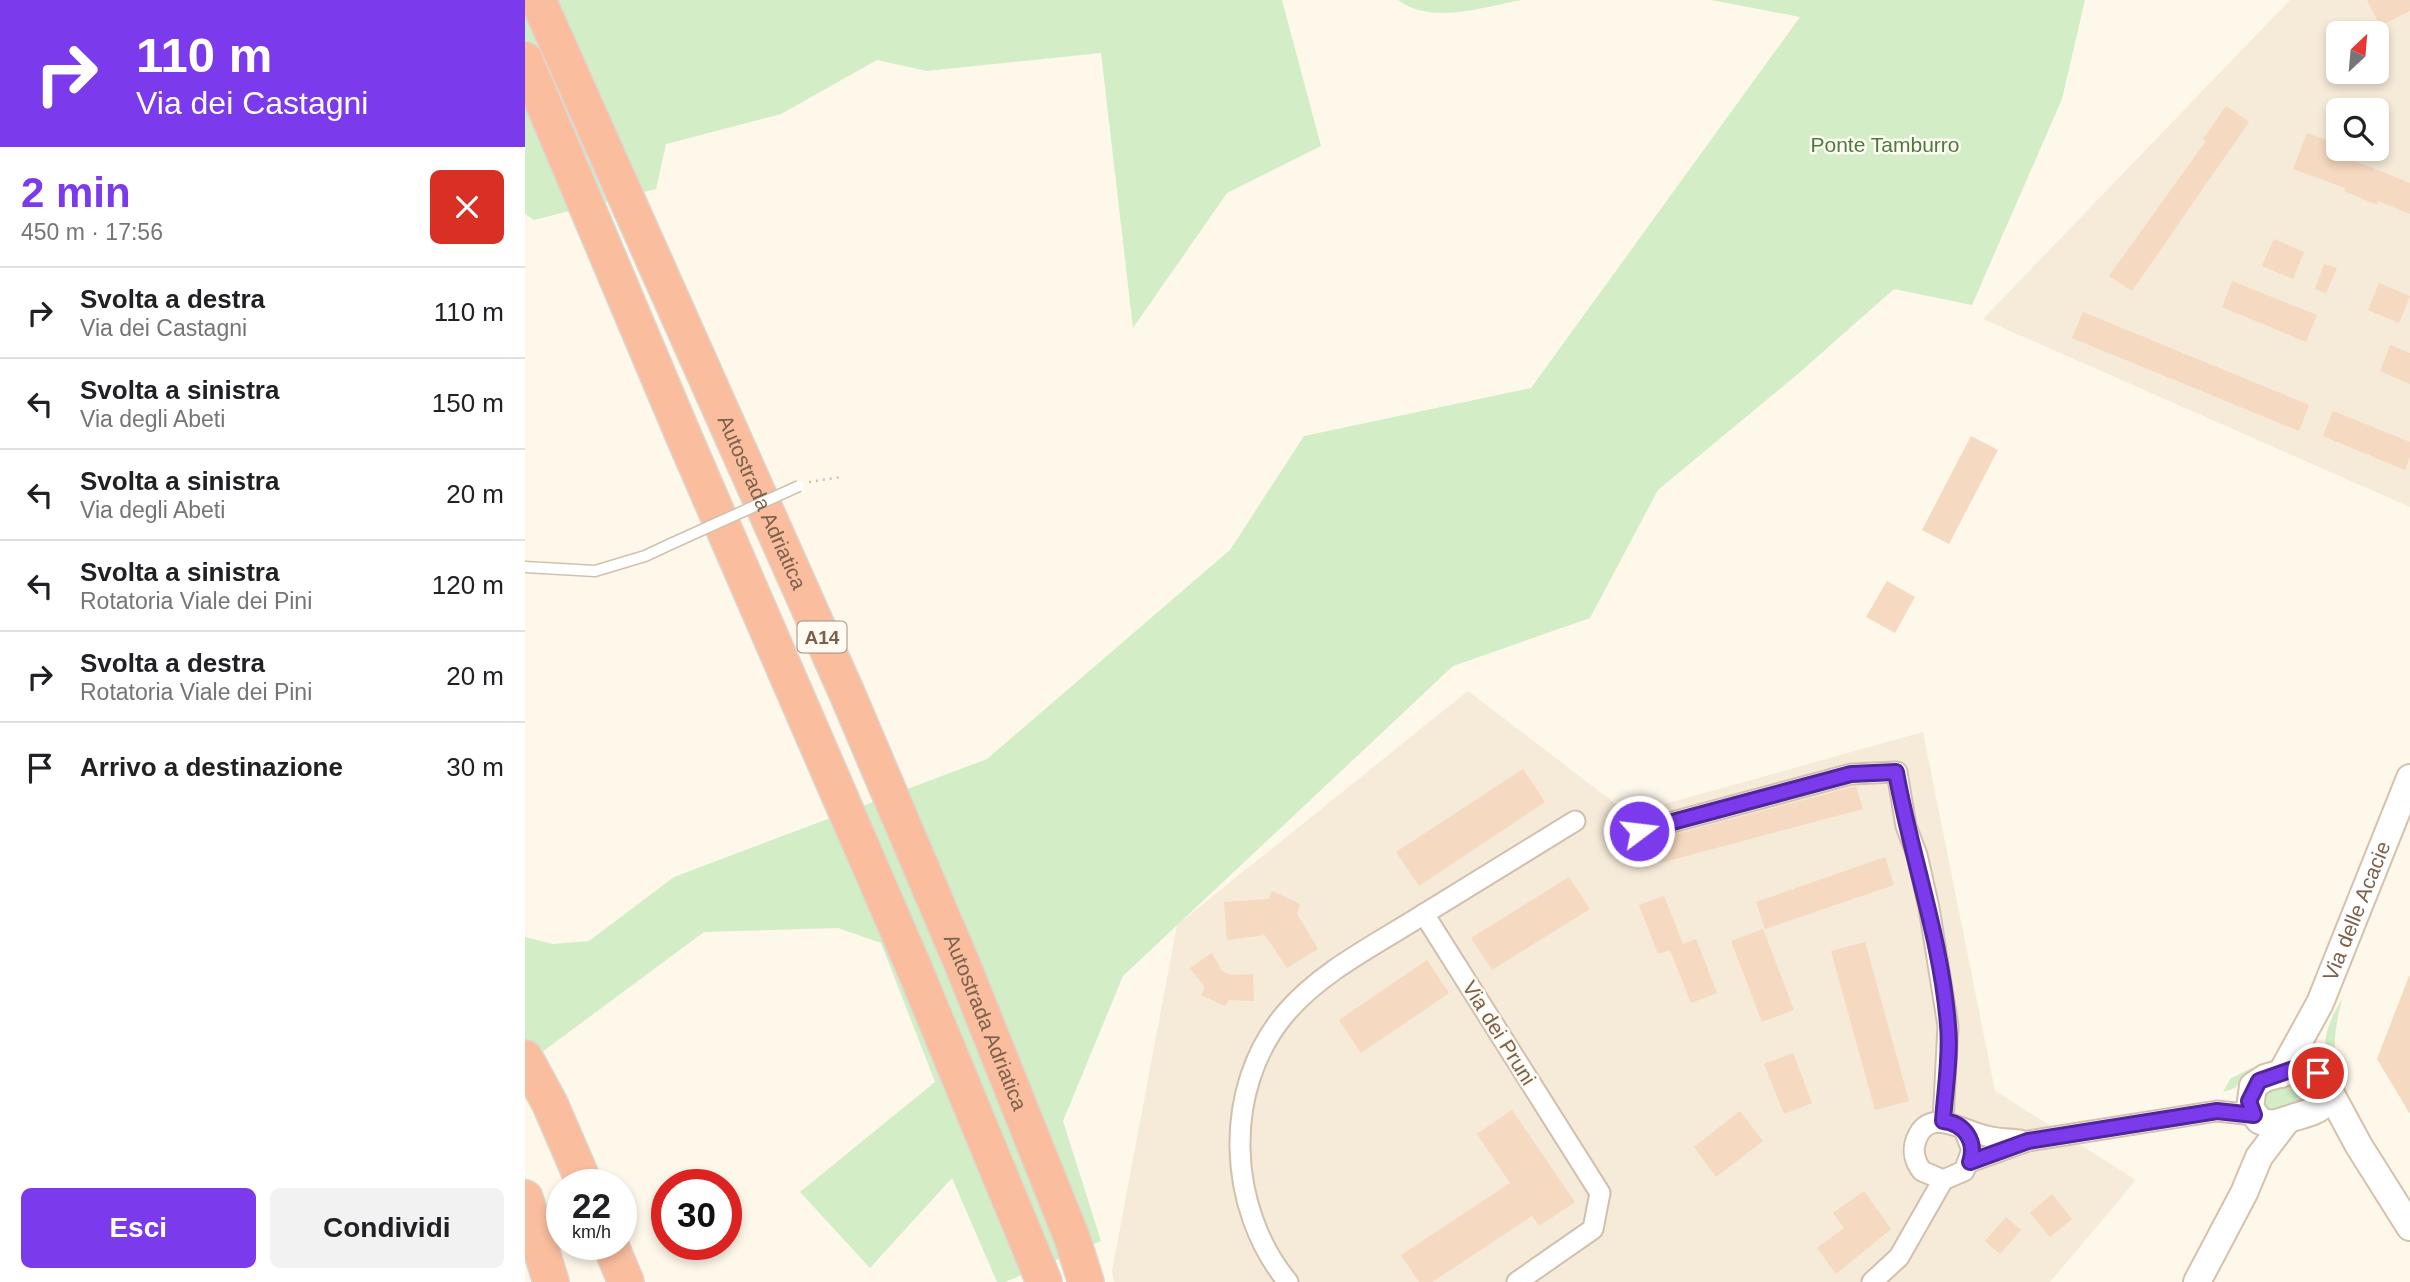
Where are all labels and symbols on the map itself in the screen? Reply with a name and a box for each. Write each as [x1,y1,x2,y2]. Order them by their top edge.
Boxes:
north arrow [2326,21,2389,84]
park label: Ponte Tamburro [1810,133,1960,156]
street label: Autostrada Adriatica [714,412,811,593]
road number: A14 [797,622,847,652]
position arrow [1602,794,1676,868]
street label: Via delle Acacie [2318,838,2394,984]
street label: Autostrada Adriatica [940,931,1032,1114]
street label: Via dei Pruni [1458,976,1541,1089]
pin [2288,1043,2348,1103]
speed limit sign: 30 [651,1169,742,1260]

